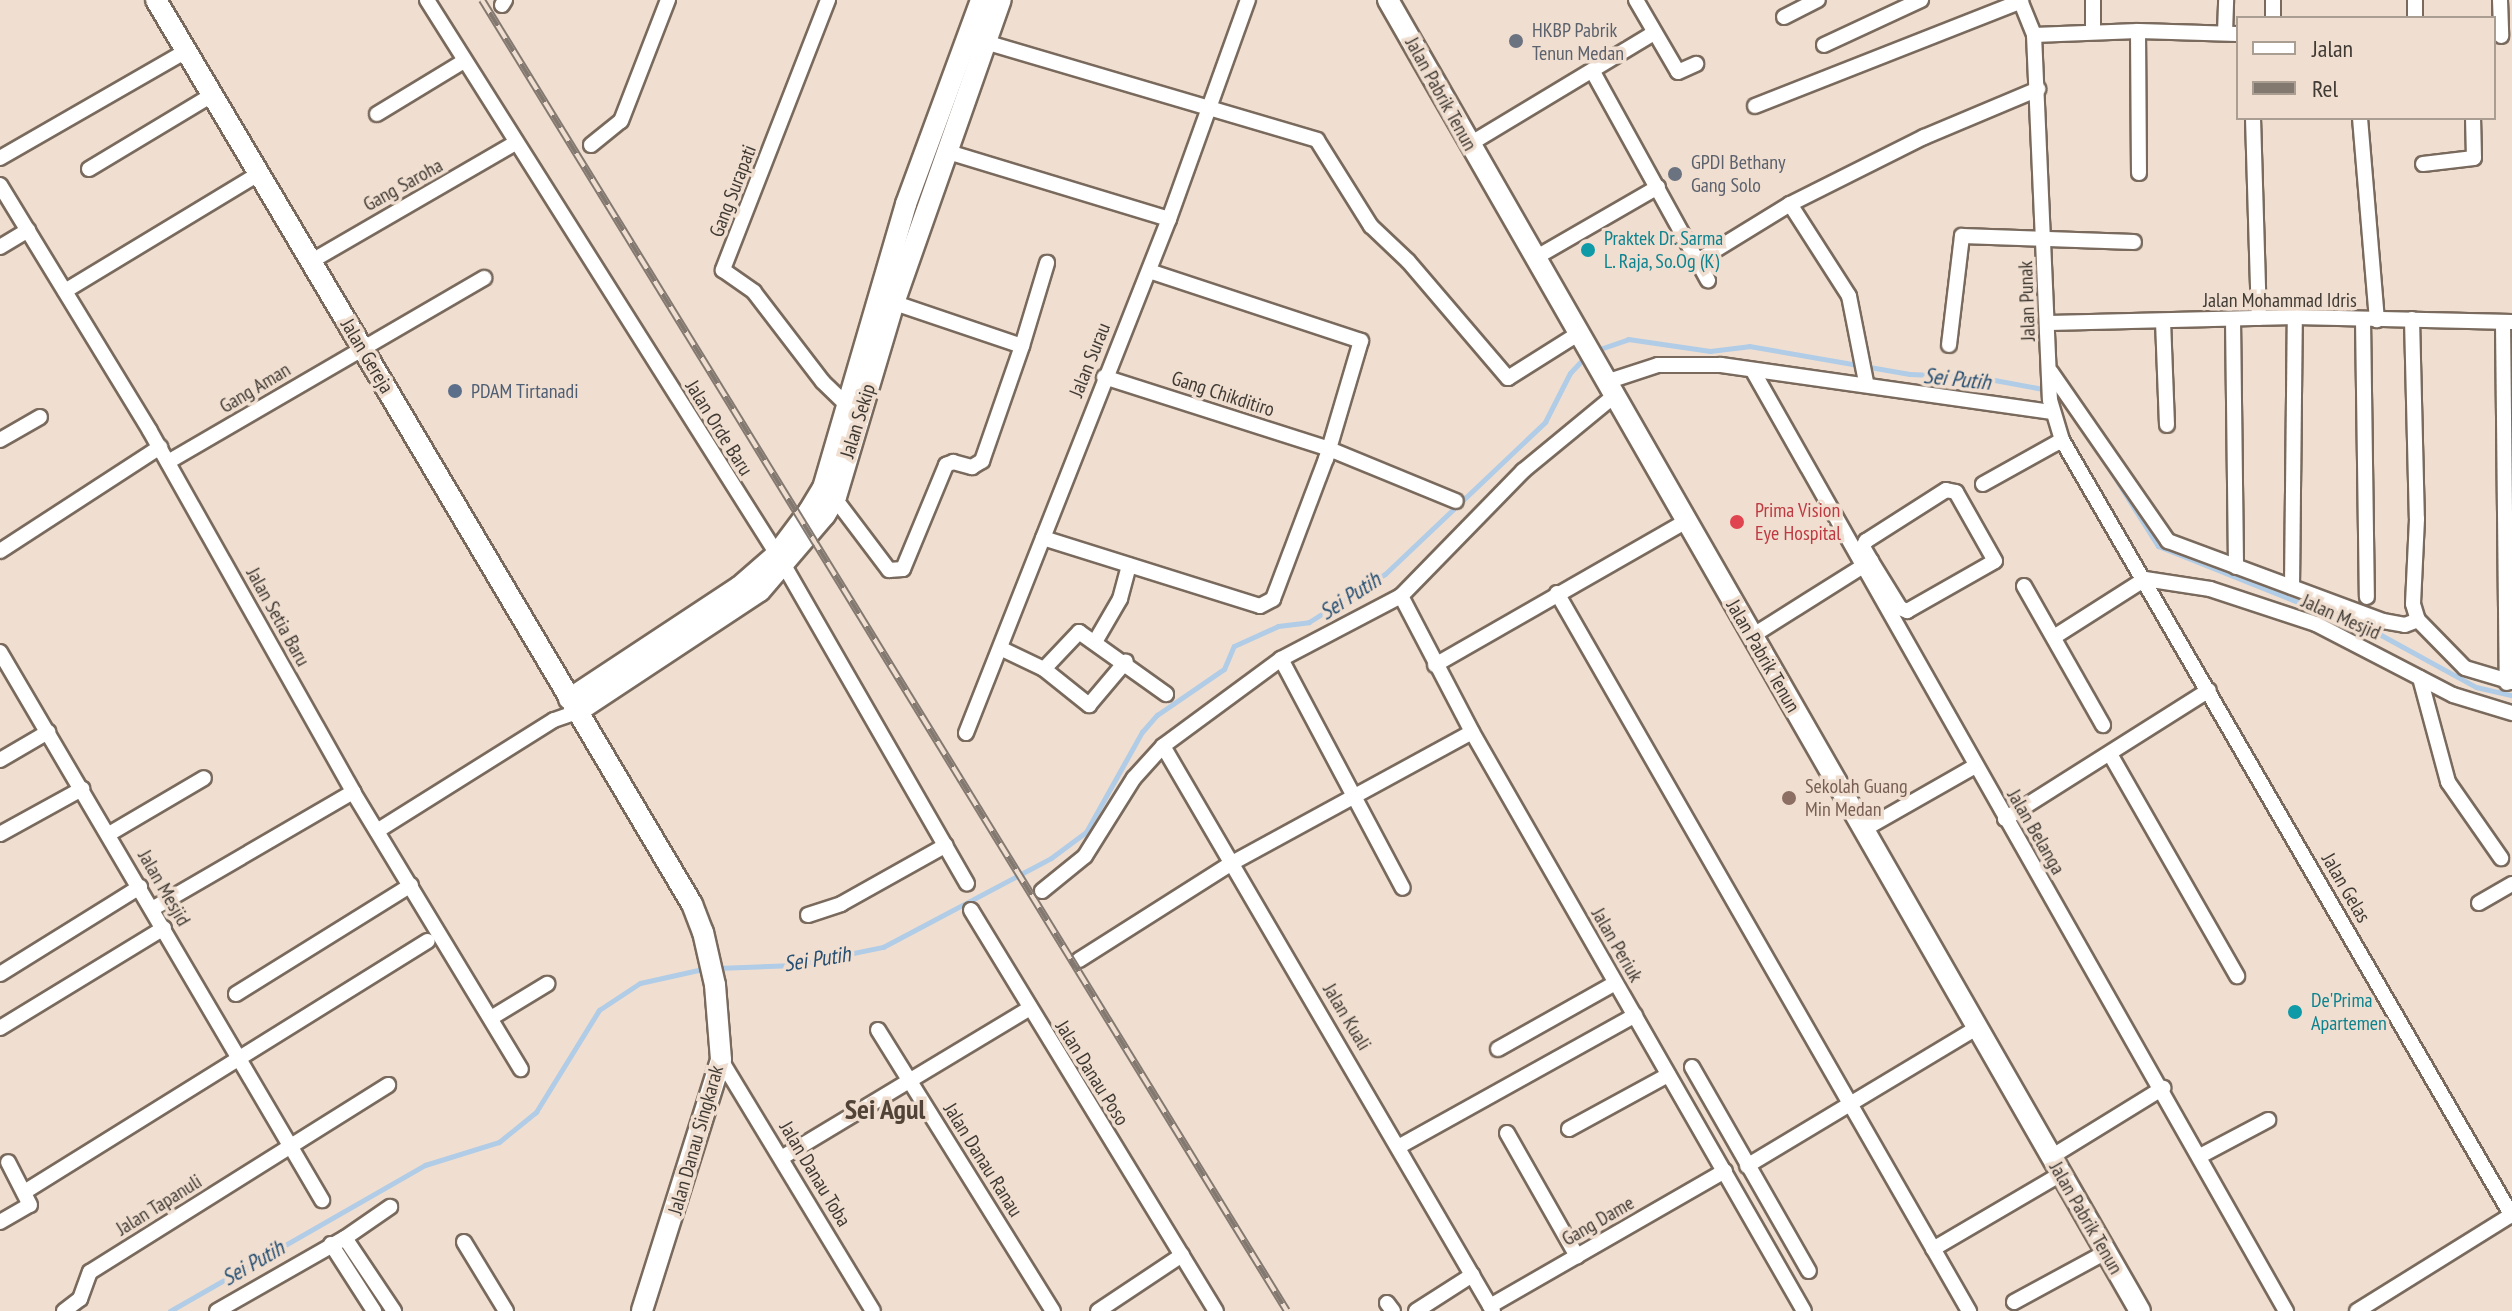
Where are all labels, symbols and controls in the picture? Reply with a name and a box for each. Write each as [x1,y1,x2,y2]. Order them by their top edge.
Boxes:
legend [2236,16,2496,120]
place label: HKBP Pabrik Tenun Medan [1532,18,1624,65]
marker: HKBP Pabrik Tenun Medan [1507,32,1525,50]
street label: Jalan Pabrik Tenun [1400,33,1482,155]
text: Jalan [2312,33,2353,64]
text: Rel [2312,73,2338,104]
street label: Gang Surapati [704,142,762,240]
place label: GPDI Bethany Gang Solo [1691,150,1786,197]
street label: Gang Saroha [359,153,447,217]
marker: GPDI Bethany Gang Solo [1666,165,1684,183]
place label: Praktek Dr. Sarma L. Raja, So.Og (K) [1604,226,1725,273]
marker: Praktek Dr. Sarma L. Raja, So.Og (K) [1579,241,1597,259]
street label: Jalan Punak [2014,261,2040,341]
street label: Jalan Mohammad Idris [2203,288,2357,312]
street label: Jalan Gereja [335,314,399,398]
street label: Jalan Surau [1064,319,1116,401]
street label: Gang Aman [215,357,295,419]
water label: Sei Putih [1922,362,1992,396]
street label: Gang Chikditiro [1169,366,1277,422]
street label: Jalan Orde Baru [680,376,758,480]
place label: PDAM Tirtanadi [471,379,579,403]
street label: Jalan Sekip [835,381,881,461]
marker: PDAM Tirtanadi [446,382,464,400]
place label: Prima Vision Eye Hospital [1755,498,1841,545]
marker: Prima Vision Eye Hospital [1726,511,1748,533]
street label: Jalan Setia Baru [241,564,315,670]
water label: Sei Putih [1315,567,1385,625]
street label: Jalan Mesjid [2298,589,2384,645]
street label: Jalan Pabrik Tenun [1721,595,1805,717]
place label: Sekolah Guang Min Medan [1805,774,1908,821]
street label: Jalan Belanga [2002,785,2070,879]
marker: Sekolah Guang Min Medan [1780,789,1798,807]
street label: Jalan Mesjid [133,846,195,930]
street label: Jalan Gelas [2317,849,2375,927]
street label: Jalan Periuk [1586,904,1648,986]
water label: Sei Putih [782,941,852,977]
street label: Jalan Kuali [1318,979,1376,1055]
place label: De'Prima Apartemen [2311,988,2387,1035]
marker: De'Prima Apartemen [2286,1003,2304,1021]
street label: Jalan Danau Poso [1050,1016,1134,1130]
street label: Jalan Danau Singkarak [663,1063,729,1217]
district label: Sei Agul [844,1092,926,1126]
street label: Jalan Danau Ranau [938,1099,1028,1221]
street label: Jalan Danau Toba [774,1117,856,1231]
street label: Jalan Pabrik Tenun [2044,1157,2128,1279]
street label: Jalan Tapanuli [112,1169,206,1241]
street label: Gang Dame [1558,1191,1638,1251]
water label: Sei Putih [217,1235,289,1291]

